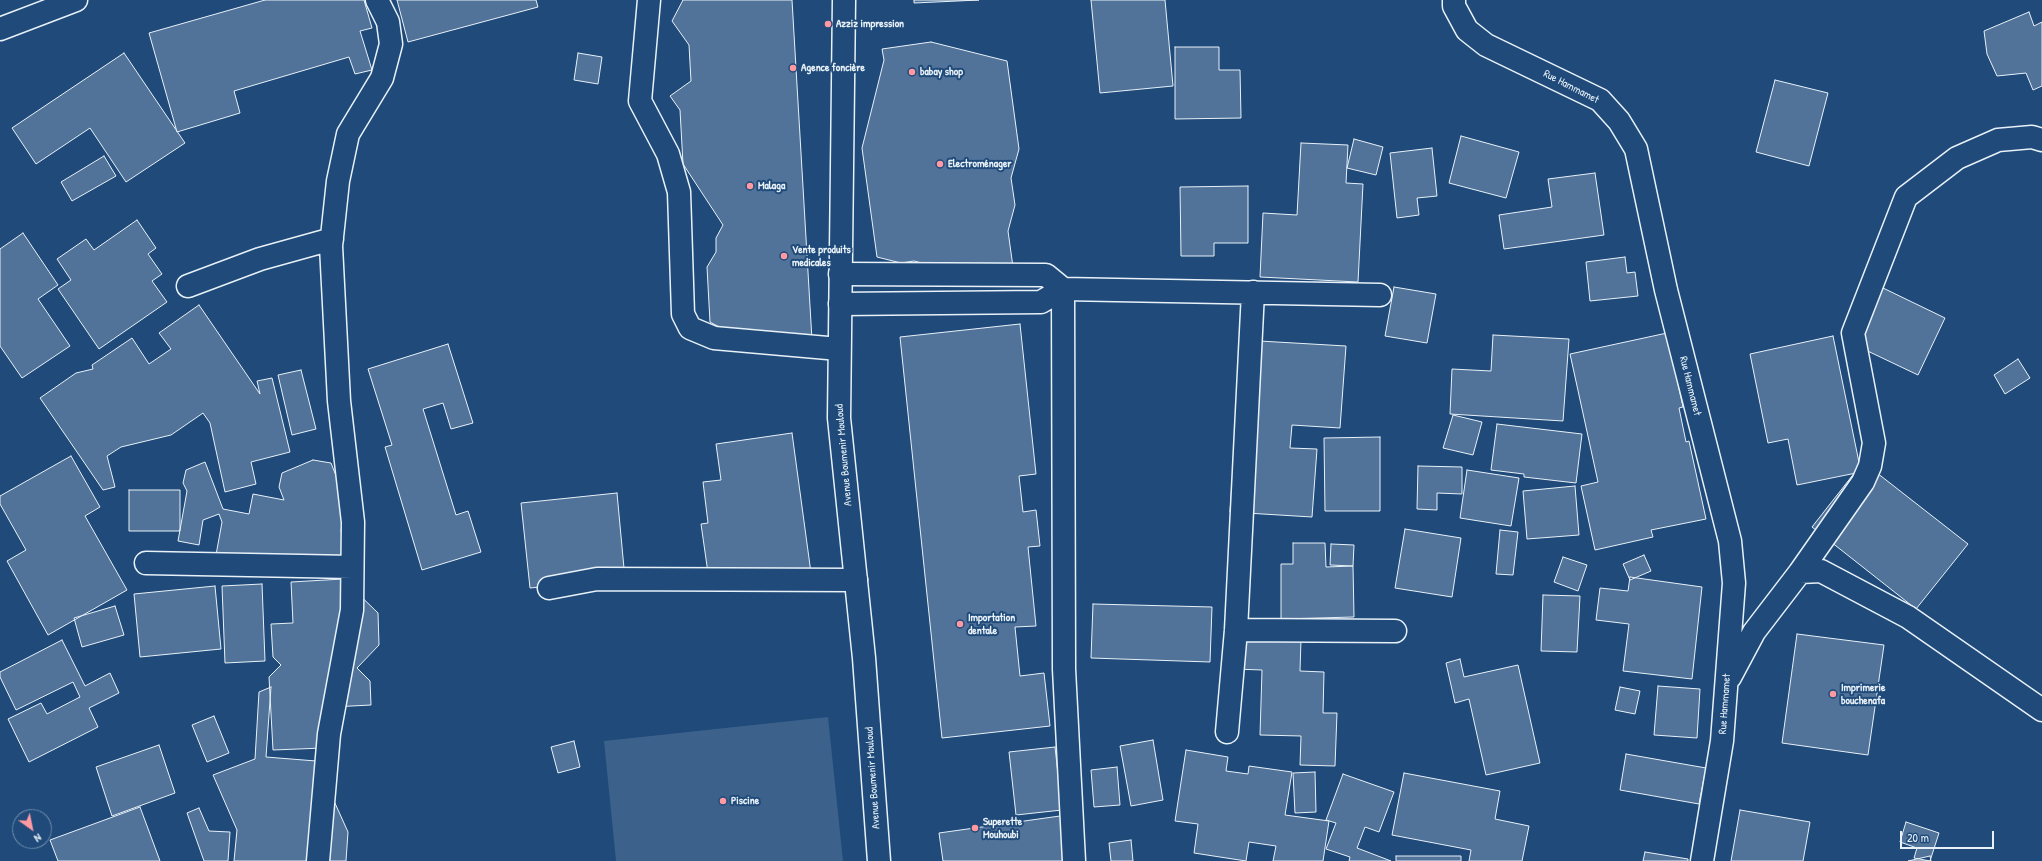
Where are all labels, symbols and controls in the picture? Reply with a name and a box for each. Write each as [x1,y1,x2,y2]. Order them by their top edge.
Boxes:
place label: Azziz impression [836,17,904,31]
marker: Azziz impression [823,19,833,29]
place label: Agence foncière [801,61,865,75]
marker: Agence foncière [788,63,798,73]
place label: babay shop [920,65,963,79]
marker: babay shop [907,67,917,77]
street label: Rue Hammamet [1541,67,1601,107]
place label: Electroménager [948,157,1012,171]
marker: Electroménager [935,159,945,169]
place label: Malaga [758,179,785,193]
marker: Malaga [745,181,755,191]
place label: Vente produits medicales [792,243,851,269]
marker: Vente produits medicales [779,251,789,261]
street label: Rue Hammamet [1676,355,1704,417]
street label: Avenue Boumenir Mouloud [833,403,855,507]
place label: Importation dentale [968,611,1015,637]
marker: Importation dentale [955,619,965,629]
street label: Rue Hammamet [1716,673,1734,735]
place label: Imprimerie bouchenafa [1841,681,1885,707]
marker: Imprimerie bouchenafa [1828,689,1838,699]
street label: Avenue Boumenir Mouloud [863,727,883,829]
place label: Piscine [731,794,759,808]
marker: Piscine [718,796,728,806]
north arrow [12,809,52,849]
place label: Superette Mouhoubi [983,815,1022,841]
marker: Superette Mouhoubi [970,823,980,833]
scale bar [1902,823,1996,849]
text: 20 m [1907,829,1929,846]
text: N [32,831,44,846]

